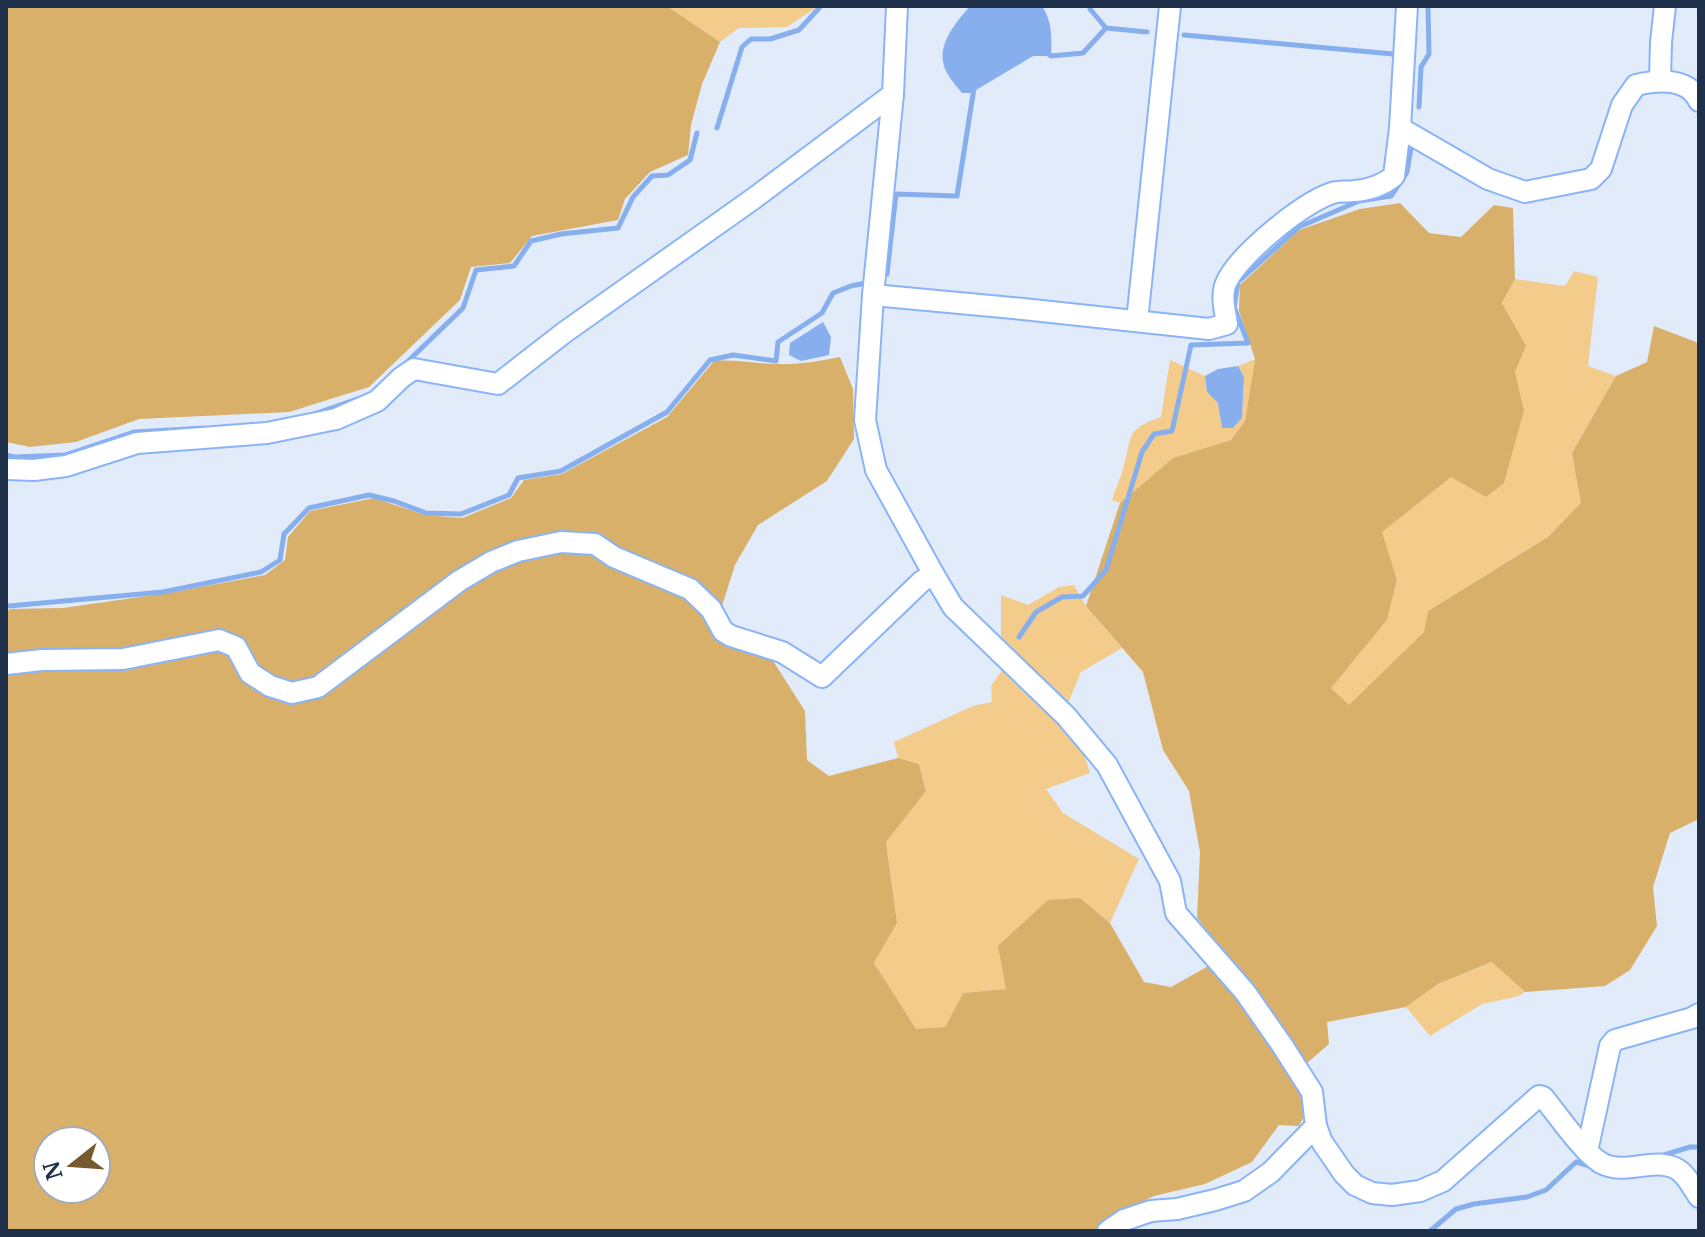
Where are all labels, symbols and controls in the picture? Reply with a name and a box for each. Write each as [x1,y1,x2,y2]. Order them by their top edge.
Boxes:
north arrow [32,1125,112,1205]
text: N [37,1158,69,1183]

